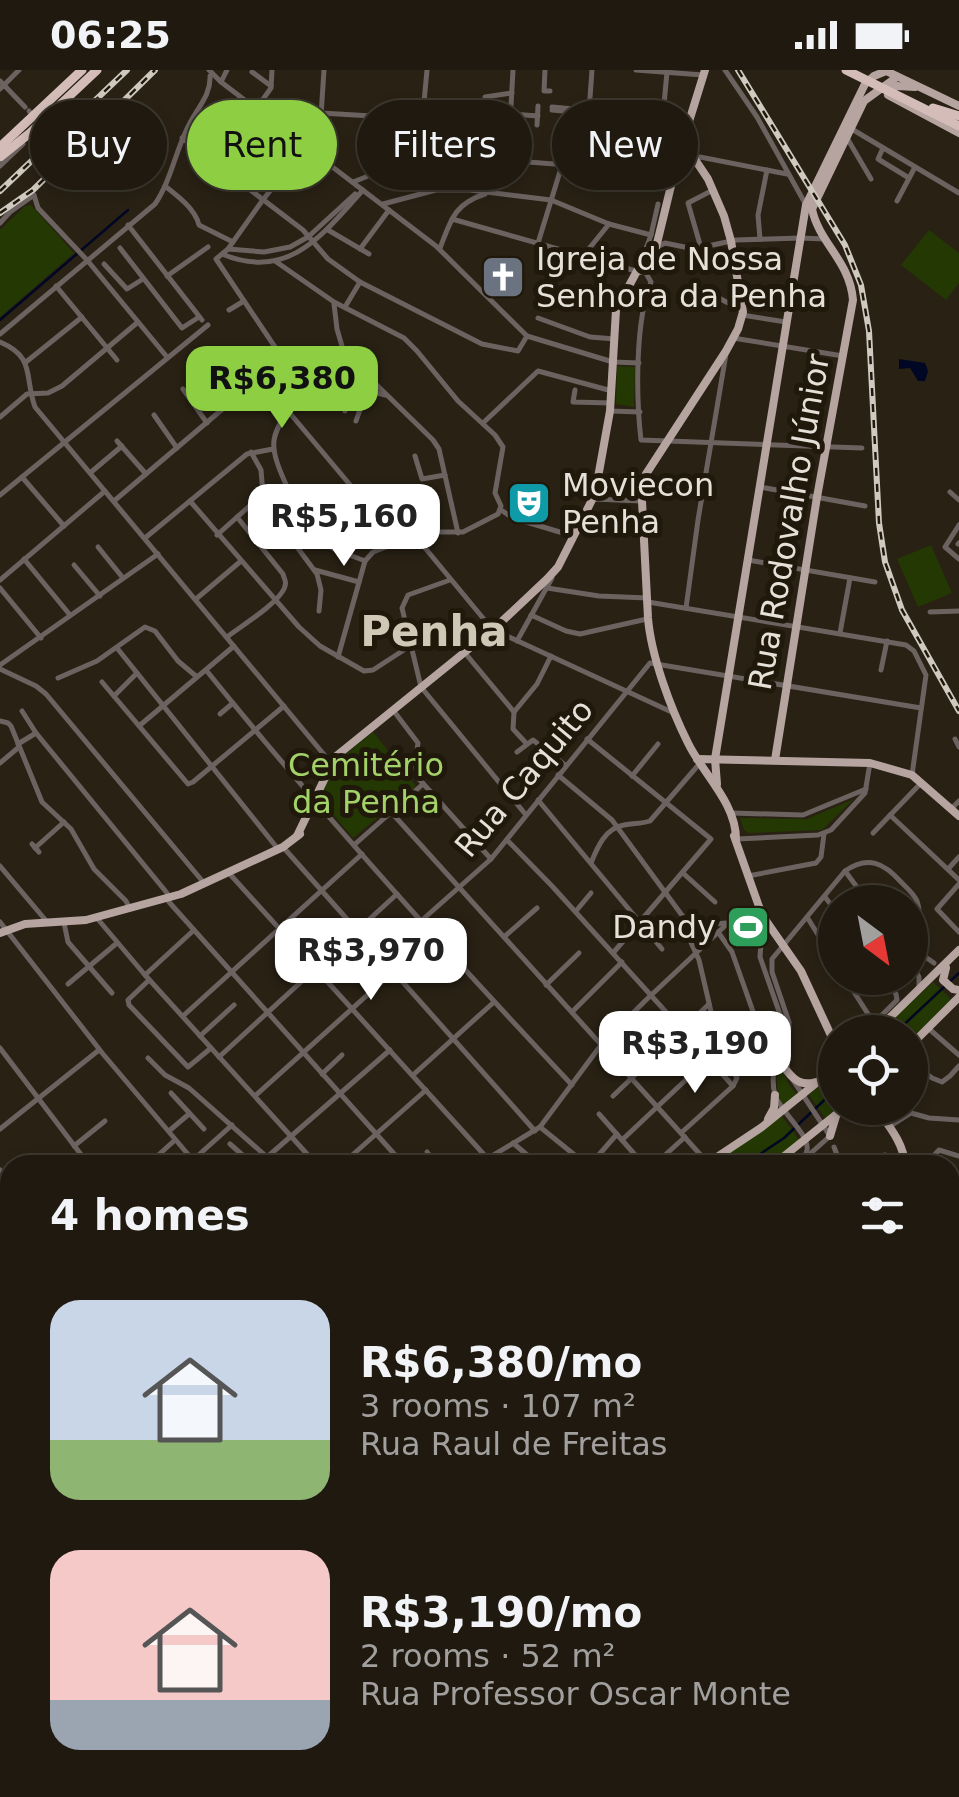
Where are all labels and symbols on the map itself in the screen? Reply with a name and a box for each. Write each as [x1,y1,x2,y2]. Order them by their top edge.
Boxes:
place label: Igreja de Nossa Senhora da Penha [536,240,827,315]
church icon: Igreja de Nossa Senhora da Penha [480,254,526,300]
pin: R$6,380 [190,346,374,431]
street label: Rua Rodovalho Júnior [741,350,837,693]
place label: Moviecon Penha [562,466,714,541]
theatre icon: Moviecon Penha [506,480,552,526]
pin: R$5,160 [252,484,436,569]
district label: Penha [360,607,508,656]
street label: Rua Caquito [447,691,601,865]
park label: Cemitério da Penha [288,746,444,821]
north arrow [818,885,928,995]
sports icon: Dandy [725,904,771,950]
place label: Dandy [612,908,716,946]
pin: R$3,970 [279,918,463,1003]
pin: R$3,190 [603,1011,787,1096]

